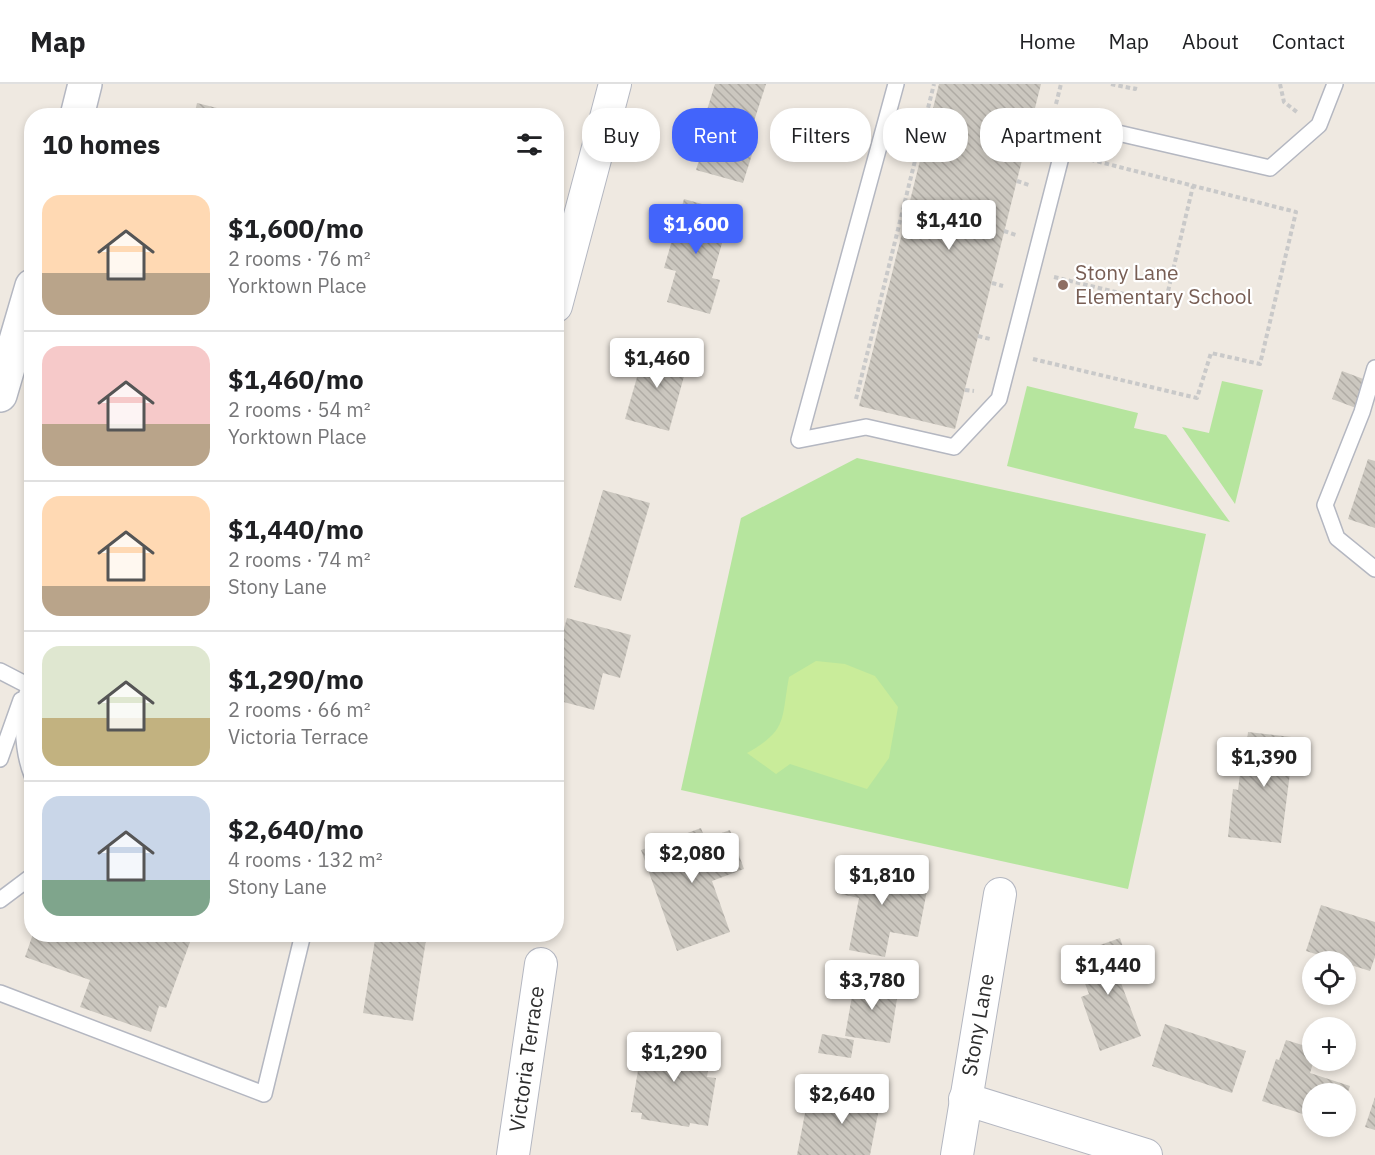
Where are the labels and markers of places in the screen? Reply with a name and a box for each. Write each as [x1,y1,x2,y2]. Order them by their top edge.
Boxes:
pin: $1,410 [900,200,998,251]
pin: $1,600 [647,204,745,255]
place label: Stony Lane Elementary School [1075,258,1252,310]
marker: Stony Lane Elementary School [1056,278,1070,292]
pin: $1,460 [608,338,706,389]
pin: $1,390 [1215,737,1313,788]
pin: $2,080 [643,833,741,884]
pin: $1,810 [833,855,931,906]
pin: $1,440 [1059,945,1157,996]
pin: $3,780 [823,960,921,1011]
pin: $1,290 [625,1032,723,1083]
pin: $2,640 [793,1074,891,1125]

